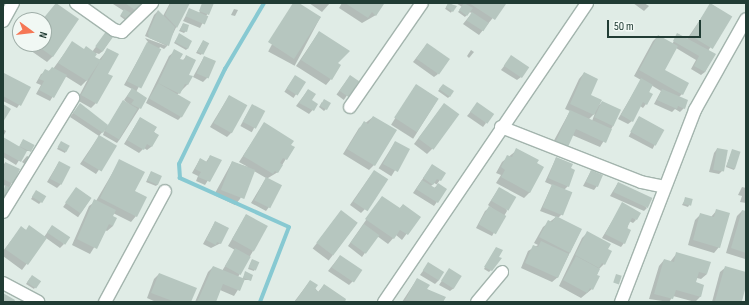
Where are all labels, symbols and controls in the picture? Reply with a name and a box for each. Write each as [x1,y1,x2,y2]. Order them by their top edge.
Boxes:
north arrow [12,12,52,52]
scale bar [609,12,703,38]
text: 50 m [614,19,634,34]
text: N [36,30,50,39]

